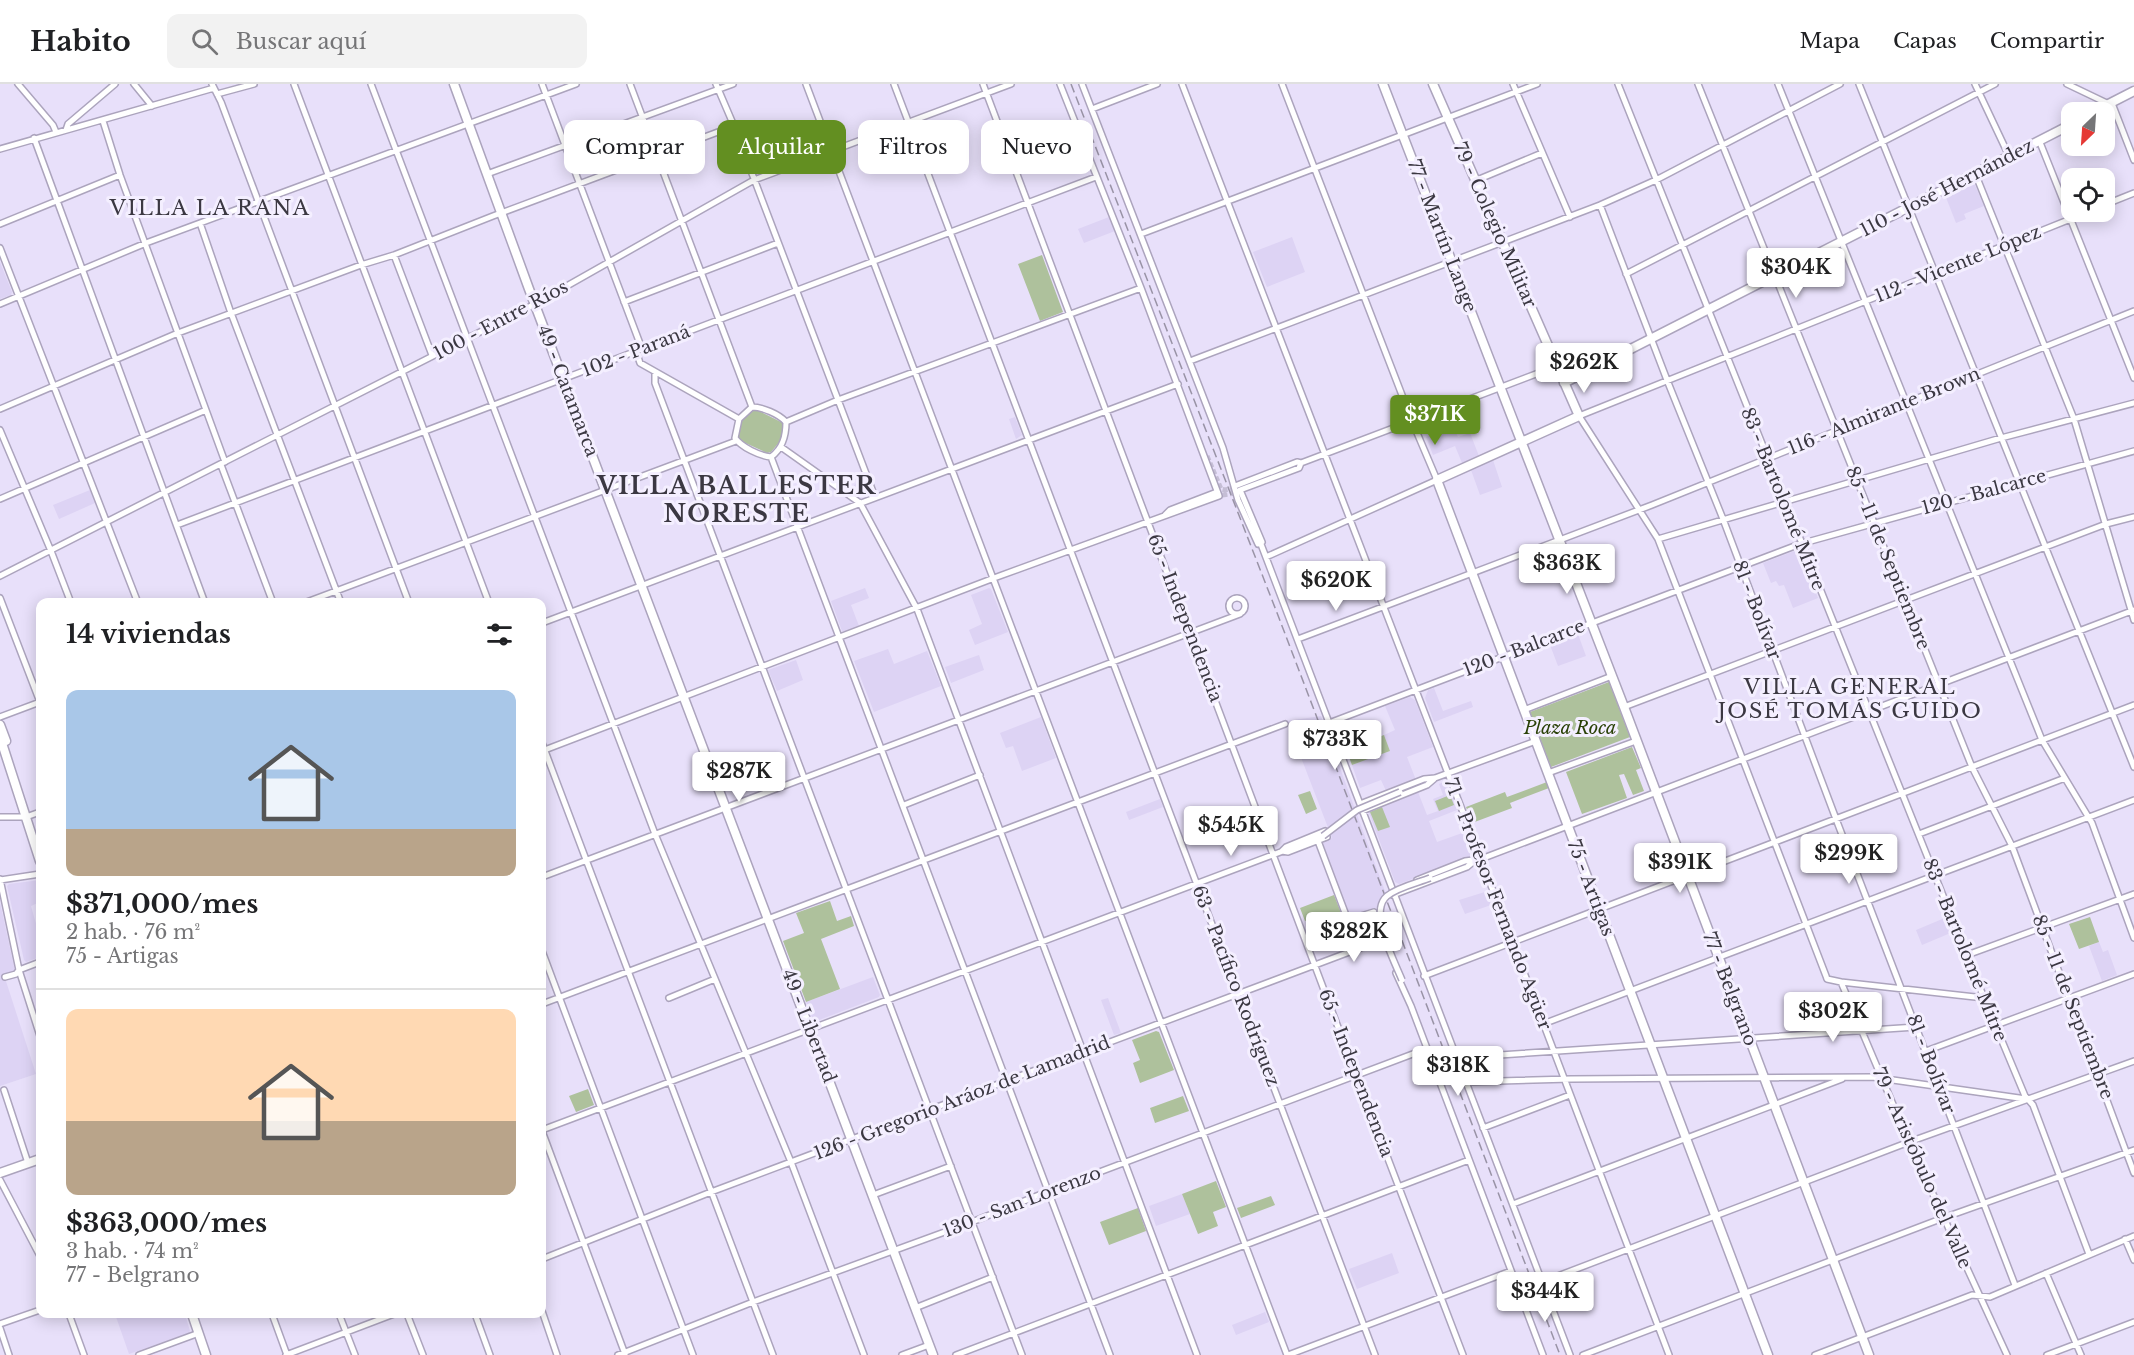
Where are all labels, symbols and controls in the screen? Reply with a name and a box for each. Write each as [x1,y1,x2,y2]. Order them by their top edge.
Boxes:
search box [167,14,587,68]
text: Habito [30,24,131,59]
icon: search [188,25,221,58]
text: Buscar aquí [236,28,366,55]
text: Mapa [1800,28,1860,54]
text: Capas [1893,28,1957,54]
text: Compartir [1990,28,2104,54]
north arrow [2061,102,2115,156]
map controls [2061,102,2115,222]
chip: Comprar [564,120,705,174]
chip: Alquilar [717,120,846,174]
chip: Filtros [858,120,969,174]
chip: Nuevo [981,120,1093,174]
street label: 110 - José Hernández [1856,135,2038,241]
street label: 79 - Colegio Militar [1449,139,1542,311]
street label: 77 - Martín Lange [1403,156,1481,316]
button: locate [2061,168,2115,222]
district label: VILLA LA RANA [109,195,310,221]
street label: 112 - Vicente López [1872,221,2044,307]
pin: $304K [1754,248,1838,299]
text: $304K [1761,255,1831,279]
street label: 100 - Entre Ríos [430,275,572,365]
street label: 102 - Paraná [579,320,693,382]
street label: 49 - Catamarca [533,322,603,460]
pin: $262K [1542,343,1626,394]
text: $262K [1550,350,1618,374]
street label: 116 - Almirante Brown [1785,362,1983,460]
pin: $371K [1393,395,1477,446]
text: $371K [1404,402,1466,426]
street label: 83 - Bartolomé Mitre [1736,404,1830,594]
street label: 85 - 11 de Septiembre [1841,463,1935,653]
street label: 120 - Balcarce [1919,465,2049,519]
district label: VILLA BALLESTER NORESTE [596,471,877,528]
street label: 65 - Independencia [1143,531,1227,705]
pin: $363K [1525,544,1609,595]
text: $363K [1533,551,1601,575]
street label: 81 - Bolívar [1728,557,1786,663]
pin: $620K [1294,561,1378,612]
text: $620K [1301,568,1371,592]
street label: 120 - Balcarce [1460,615,1588,681]
text: 14 viviendas [66,618,231,650]
icon: filters [483,618,516,651]
district label: VILLA GENERAL JOSÉ TOMÁS GUIDO [1715,674,1982,724]
park label: Plaza Roca [1523,717,1616,739]
pin: $733K [1293,720,1377,771]
text: $733K [1302,727,1368,751]
icon: home [237,729,345,837]
pin: $287K [697,752,781,803]
text: $287K [706,759,772,783]
street label: 71 - Profesor Fernando Agüer [1440,775,1556,1033]
pin: $545K [1189,806,1273,857]
text: $545K [1198,813,1264,837]
pin: $299K [1807,834,1891,885]
street label: 75 - Artigas [1563,837,1619,939]
text: $299K [1814,841,1884,865]
pin: $391K [1638,843,1722,894]
text: $391K [1648,850,1712,874]
street label: 83 - Bartolomé Mitre [1918,855,2012,1045]
street label: 63 - Pacífico Rodríguez [1187,882,1285,1090]
text: $371,000/mes [66,888,258,920]
pin: $282K [1312,912,1396,963]
street label: 85 - 11 de Septiembre [2028,912,2118,1102]
text: $282K [1320,919,1388,943]
text: 2 hab. · 76 m² [66,920,200,944]
street label: 77 - Belgrano [1698,929,1762,1049]
text: 75 - Artigas [66,944,179,968]
street label: 49 - Libertad [777,966,841,1086]
street label: 65 - Independencia [1314,986,1398,1160]
pin: $302K [1791,992,1875,1043]
text: $302K [1798,999,1868,1023]
street label: 81 - Bolívar [1902,1011,1960,1117]
street label: 126 - Gregorio Aráoz de Lamadrid [811,1031,1113,1165]
pin: $318K [1416,1046,1500,1097]
icon: home [237,1048,345,1156]
text: $318K [1426,1053,1490,1077]
street label: 79 - Aristóbulo del Valle [1868,1064,1976,1272]
street label: 130 - San Lorenzo [940,1162,1104,1242]
text: $363,000/mes [66,1207,267,1239]
text: 3 hab. · 74 m² [66,1239,199,1263]
text: 77 - Belgrano [66,1263,200,1287]
pin: $344K [1503,1272,1587,1323]
text: $344K [1511,1279,1579,1303]

